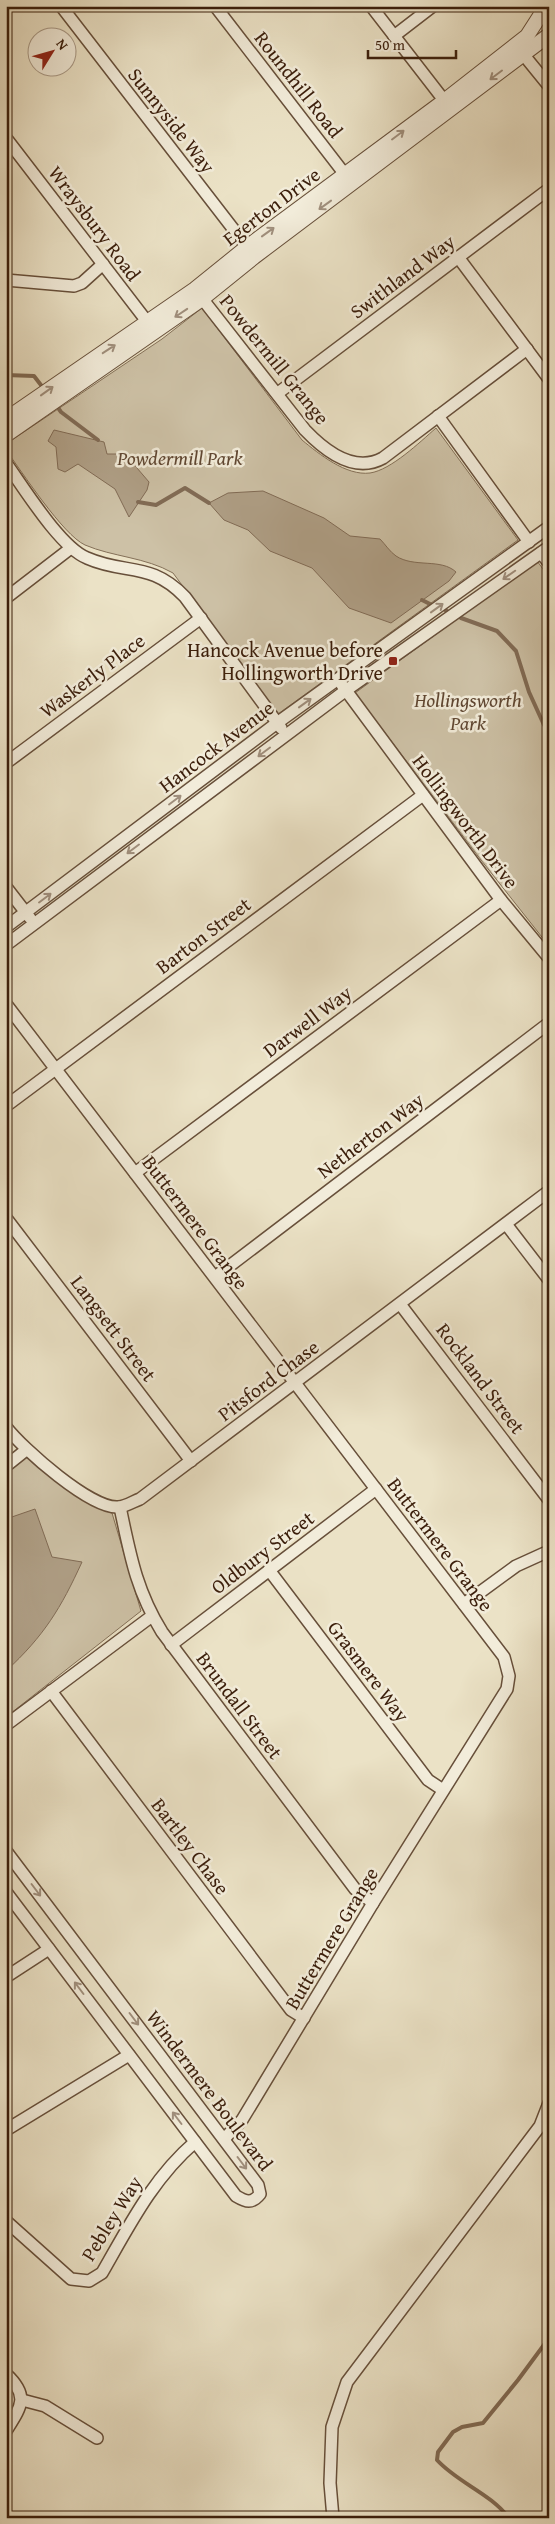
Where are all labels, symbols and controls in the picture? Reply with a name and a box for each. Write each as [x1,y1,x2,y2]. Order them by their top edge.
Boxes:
street label: Roundhill Road [248,24,350,144]
north arrow [28,28,78,78]
scale bar [368,28,455,60]
text: N [52,34,74,54]
text: 50 m [375,34,406,55]
street label: Sunnyside Way [122,61,222,179]
one-way arrow [489,70,503,80]
one-way arrow [391,130,404,141]
street label: Wraysbury Road [42,159,148,287]
street label: Egerton Drive [216,160,326,252]
one-way arrow [319,199,332,210]
one-way arrow [261,227,275,237]
street label: Swithland Way [343,227,461,325]
street label: Powdermill Grange [213,287,337,431]
one-way arrow [174,308,188,318]
one-way arrow [101,343,115,353]
one-way arrow [40,385,53,396]
park label: Powdermill Park [116,443,244,472]
one-way arrow [502,570,516,580]
one-way arrow [430,603,444,613]
street label: Waskerly Place [33,626,151,724]
place label: Hancock Avenue before Hollingworth Drive [187,635,383,687]
marker: Hancock Avenue before Hollingworth Drive [387,655,399,667]
park label: Hollingsworth Park [413,685,522,737]
street label: Hancock Avenue [152,693,280,799]
one-way arrow [298,698,312,708]
one-way arrow [257,747,271,757]
street label: Hollingworth Drive [406,748,526,894]
one-way arrow [168,795,182,805]
one-way arrow [126,844,140,854]
street label: Barton Street [149,890,257,980]
one-way arrow [38,892,51,903]
street label: Darwell Way [257,978,357,1064]
street label: Netherton Way [311,1085,429,1185]
street label: Buttermere Grange [136,1149,256,1295]
street label: Langsett Street [64,1269,164,1387]
street label: Rockland Street [430,1316,532,1440]
street label: Pitsford Chase [211,1332,325,1428]
street label: Buttermere Grange [381,1471,501,1617]
street label: Oldbury Street [204,1503,320,1601]
street label: Grasmere Way [321,1614,417,1728]
street label: Brundall Street [190,1645,290,1765]
street label: Bartley Chase [145,1792,237,1900]
street label: Buttermere Grange [277,1861,385,2015]
one-way arrow [30,1883,41,1896]
one-way arrow [74,1981,84,1995]
street label: Windermere Boulevard [140,2004,280,2177]
one-way arrow [128,2012,139,2025]
one-way arrow [172,2111,182,2125]
one-way arrow [237,2156,247,2170]
street label: Pebley Way [73,2170,149,2266]

